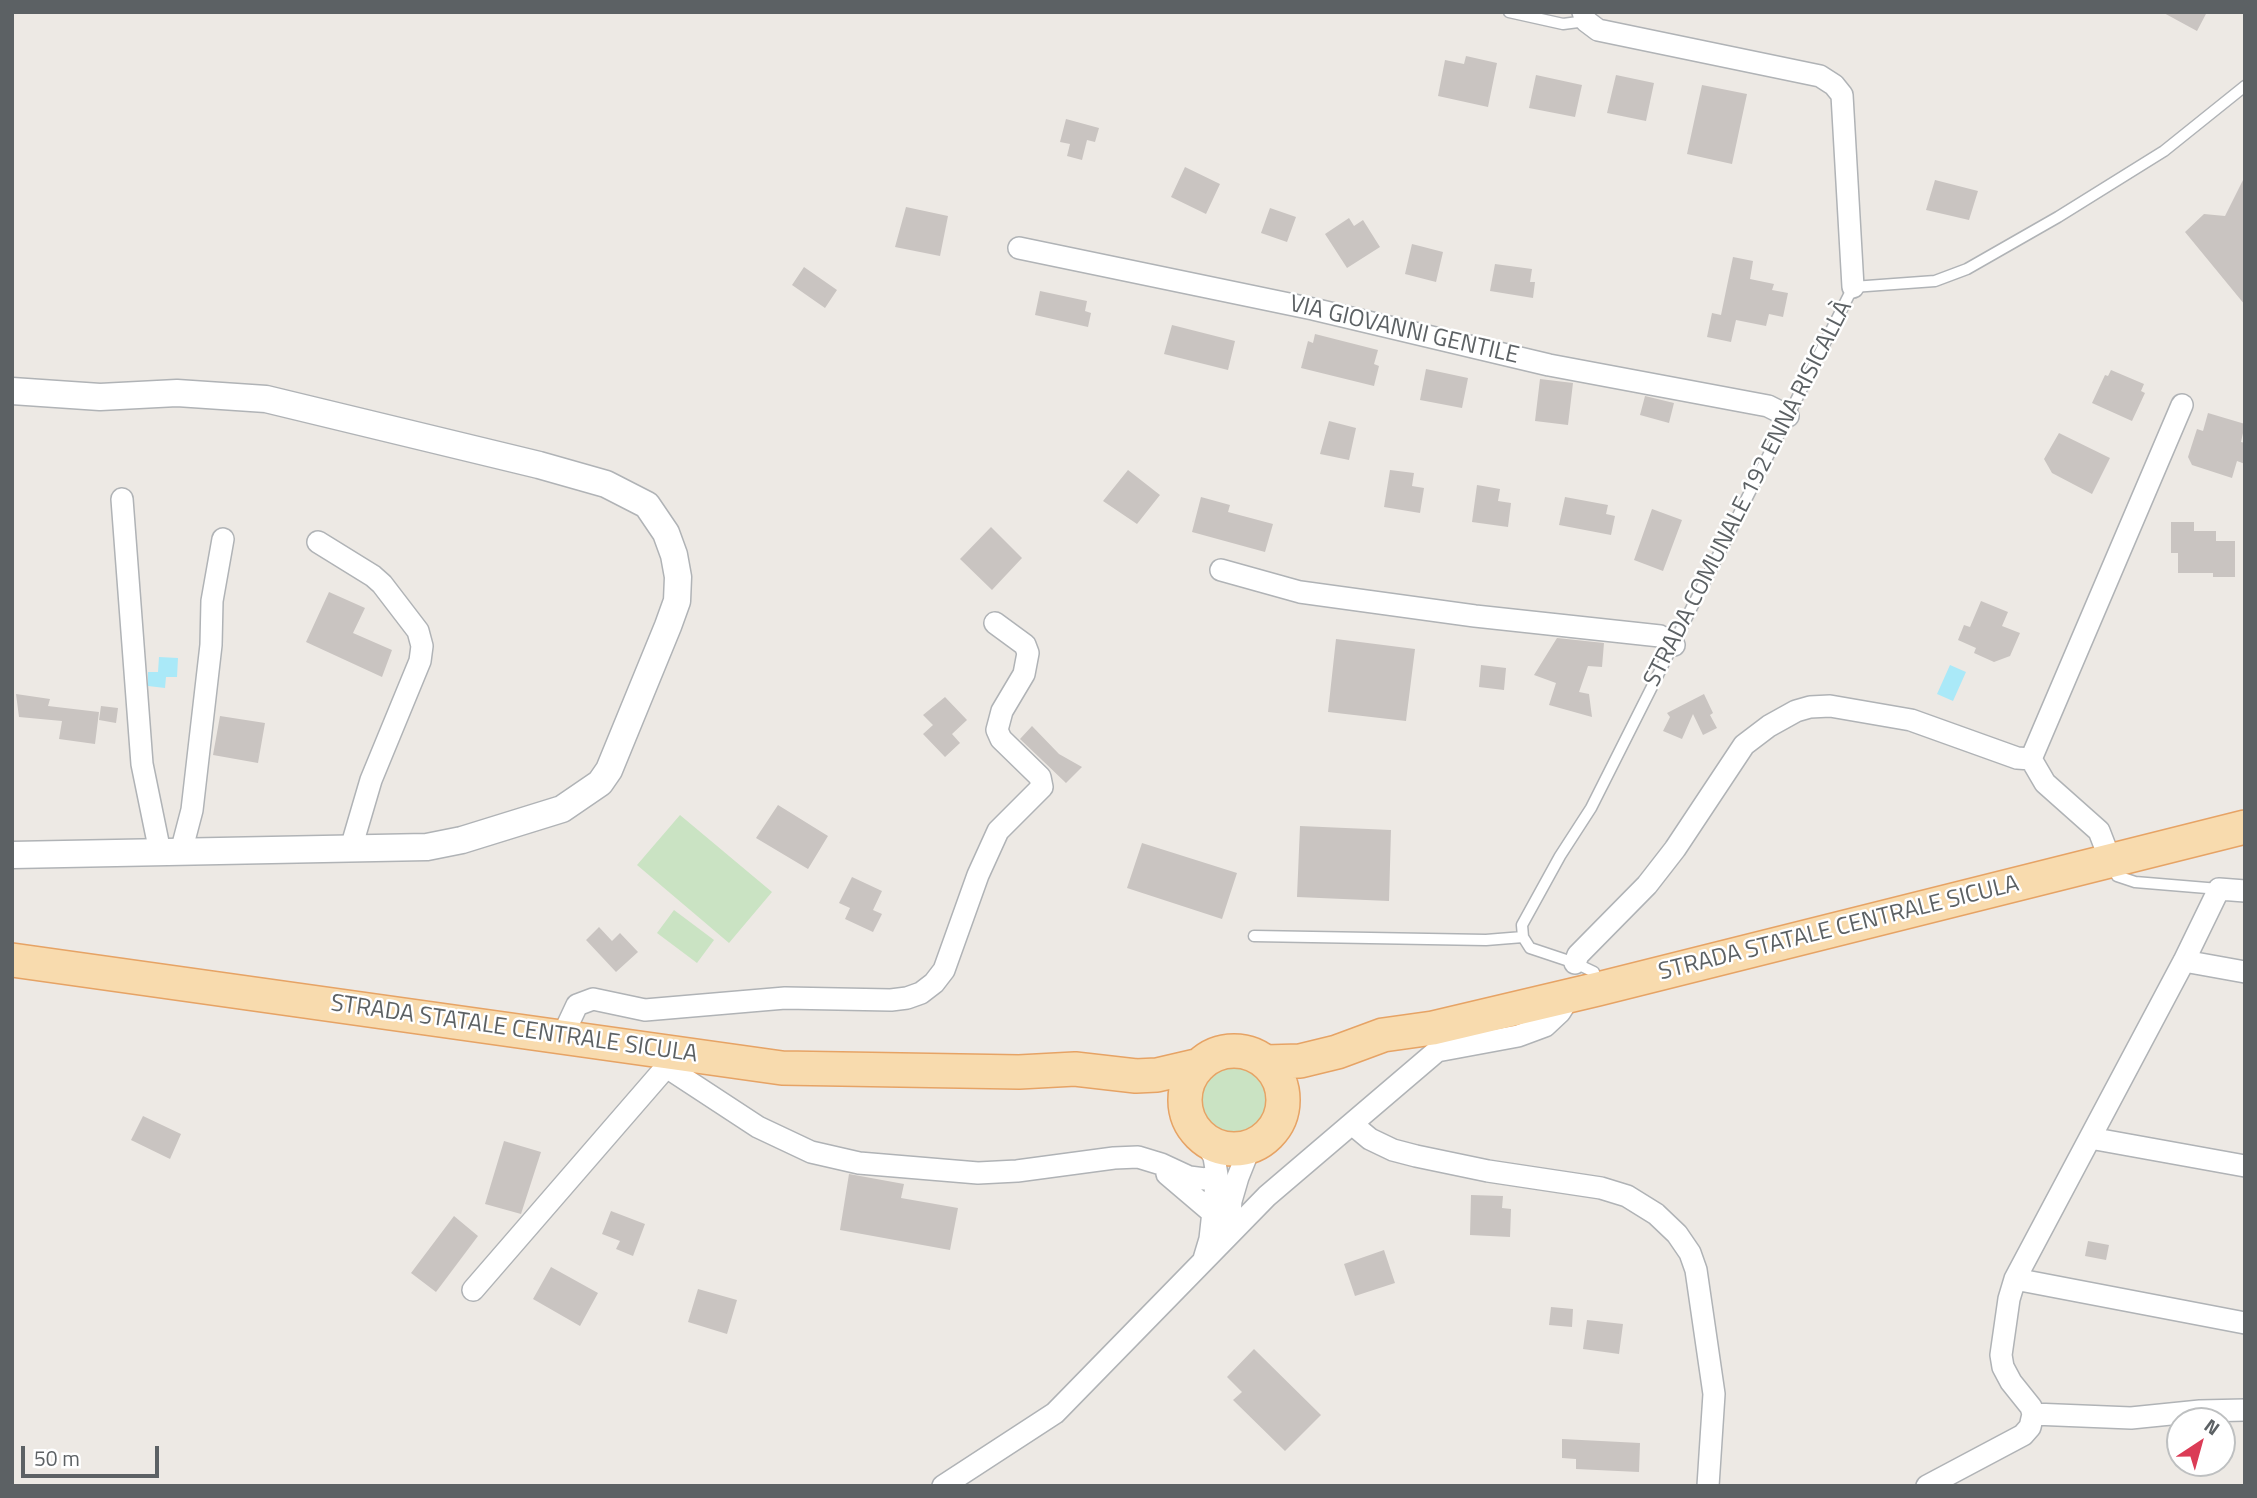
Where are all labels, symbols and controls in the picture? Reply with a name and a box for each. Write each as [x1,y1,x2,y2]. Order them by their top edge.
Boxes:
street label: VIA GIOVANNI GENTILE [1287,291,1521,371]
street label: STRADA COMUNALE 192 ENNA RISICALLÀ [1639,296,1859,692]
street label: STRADA STATALE CENTRALE SICULA [1656,870,2022,988]
street label: STRADA STATALE CENTRALE SICULA [329,990,699,1070]
north arrow [2166,1407,2236,1477]
text: N [2199,1411,2226,1442]
scale bar [24,1432,163,1476]
text: 50 m [34,1442,80,1474]

